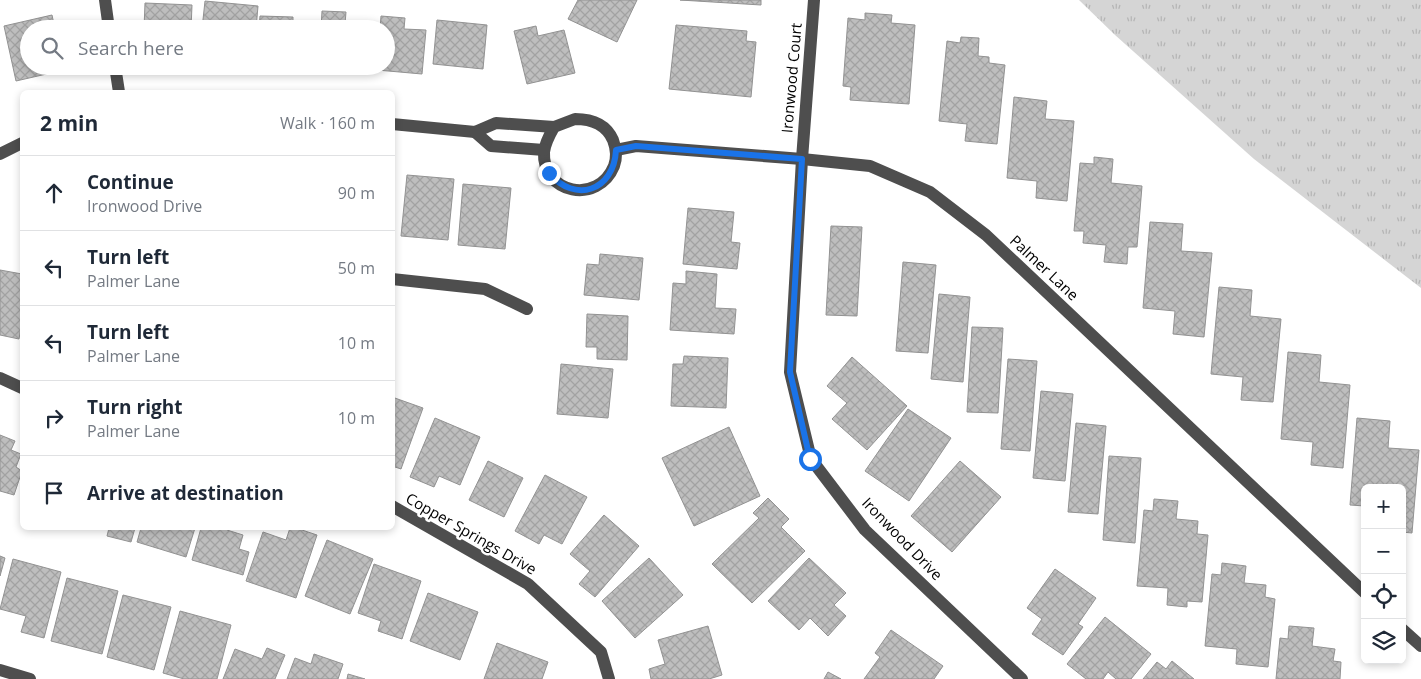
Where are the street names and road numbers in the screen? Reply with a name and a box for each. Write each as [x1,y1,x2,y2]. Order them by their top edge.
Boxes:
street label: Ironwood Court [776,22,806,134]
street label: Palmer Lane [1006,230,1083,304]
street label: Copper Springs Drive [403,488,540,579]
street label: Ironwood Drive [858,493,947,584]

